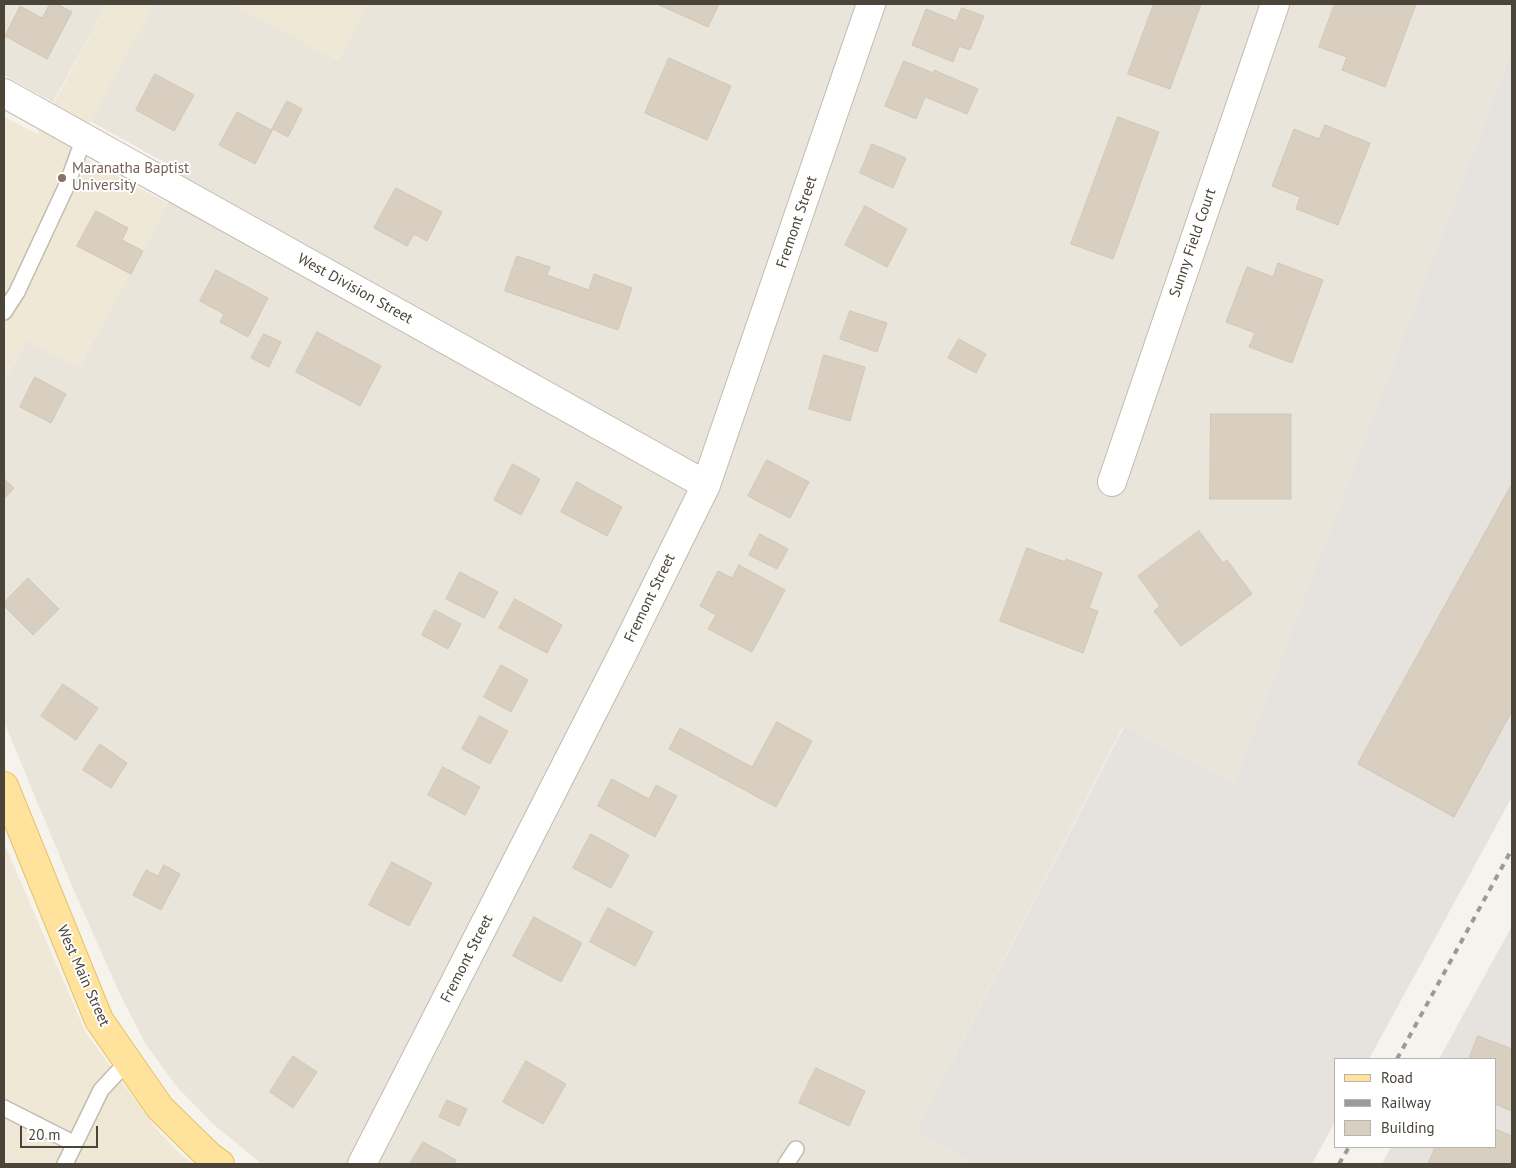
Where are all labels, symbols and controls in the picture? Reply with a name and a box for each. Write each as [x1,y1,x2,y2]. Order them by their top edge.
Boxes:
place label: Maranatha Baptist University [72,160,189,195]
marker: Maranatha Baptist University [56,172,68,184]
street label: Fremont Street [773,174,821,270]
street label: Sunny Field Court [1166,186,1220,300]
street label: West Division Street [294,250,416,328]
street label: Fremont Street [621,551,679,645]
street label: Fremont Street [437,912,497,1006]
street label: West Main Street [53,923,113,1029]
legend [1334,1058,1496,1148]
text: Road [1381,1068,1413,1087]
text: Railway [1381,1093,1431,1112]
scale bar [22,1116,100,1148]
text: Building [1381,1118,1435,1137]
text: 20 m [28,1125,61,1144]

